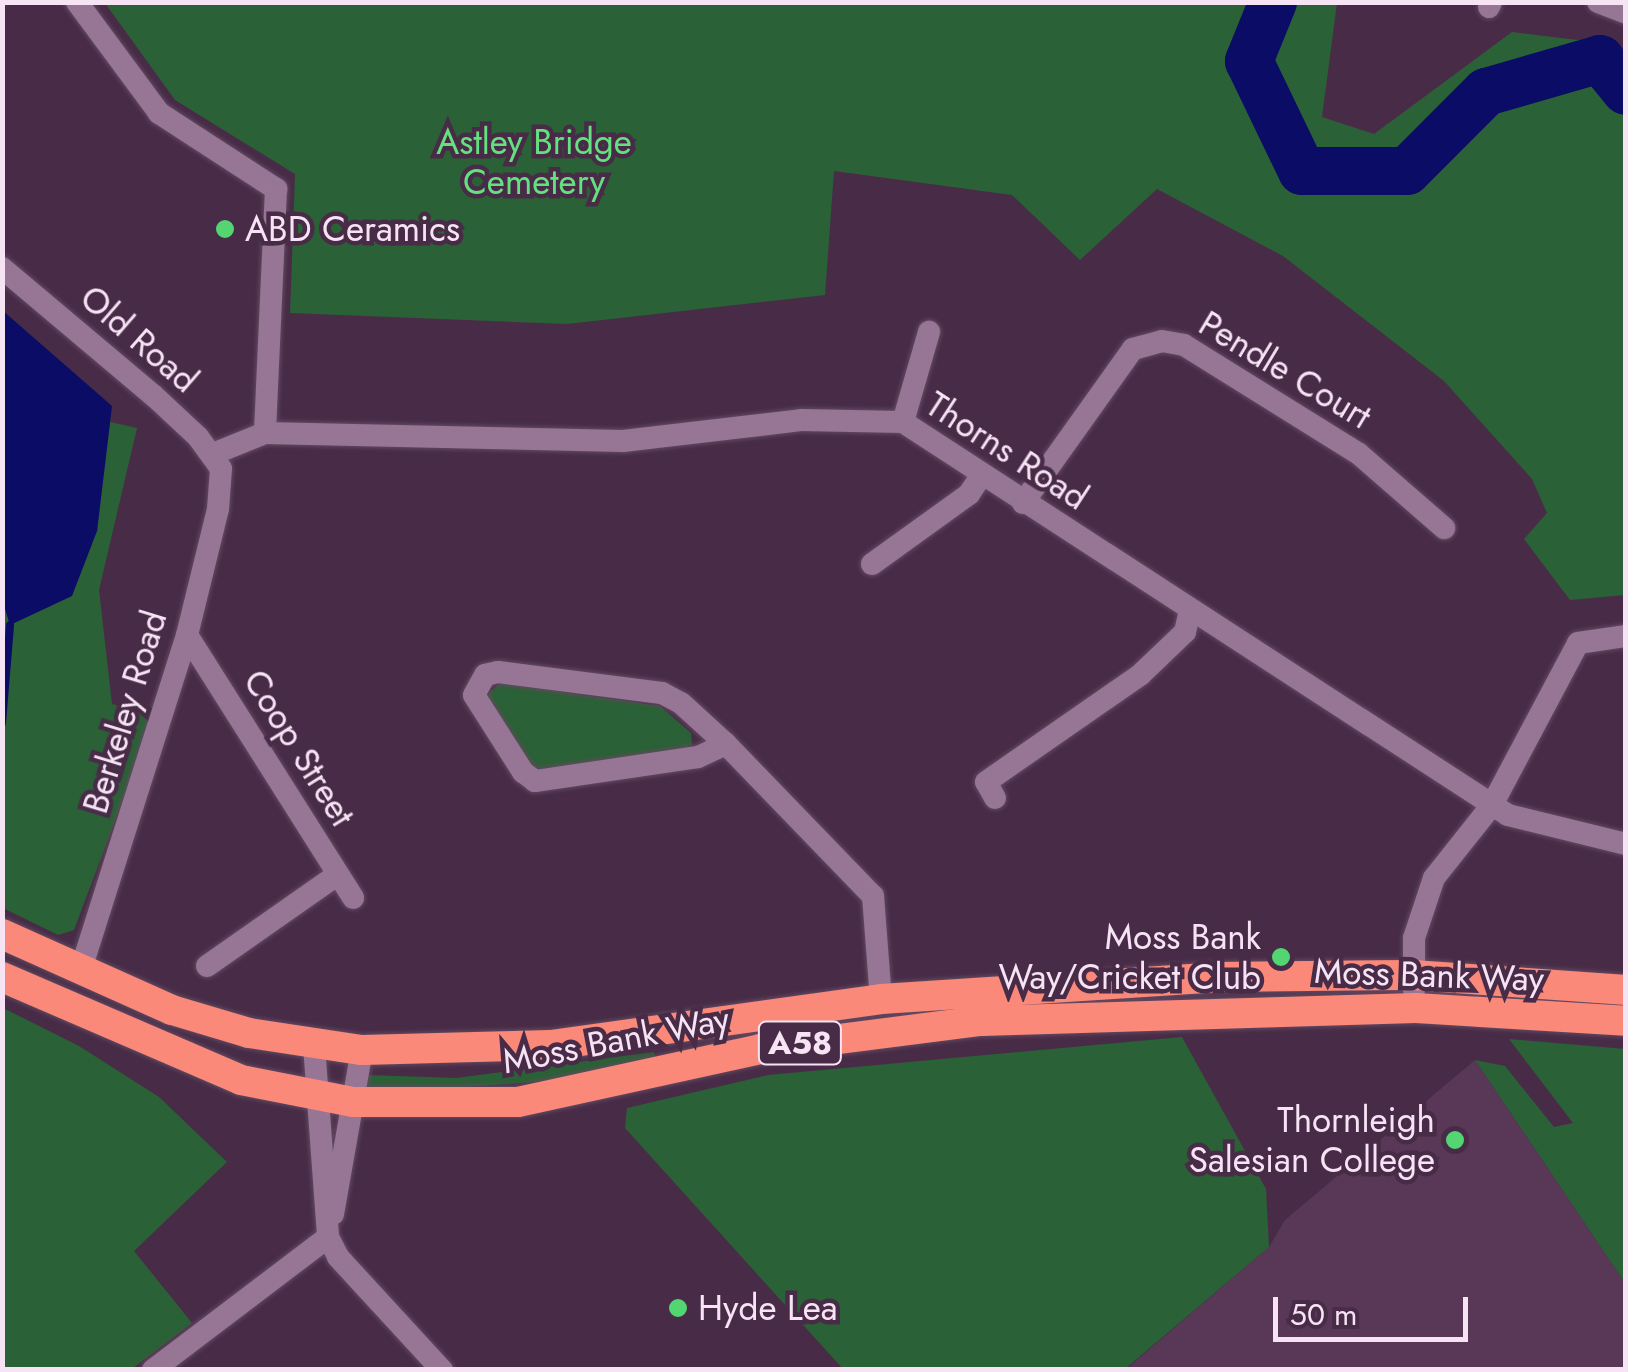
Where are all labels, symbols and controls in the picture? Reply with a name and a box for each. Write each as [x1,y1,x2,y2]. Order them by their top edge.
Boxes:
park label: Astley Bridge Cemetery [436,121,632,203]
place label: ABD Ceramics [245,208,460,250]
marker: ABD Ceramics [214,218,236,240]
street label: Old Road [72,277,206,401]
street label: Pendle Court [1192,302,1378,438]
street label: Thorns Road [918,383,1096,519]
street label: Berkeley Road [74,606,176,818]
street label: Coop Street [235,662,363,834]
place label: Moss Bank Way/Cricket Club [998,916,1261,998]
marker: Moss Bank Way/Cricket Club [1270,946,1292,968]
street label: Moss Bank Way [1313,950,1545,1000]
street label: Moss Bank Way [499,997,733,1083]
road number: A58 [758,1016,842,1070]
place label: Thornleigh Salesian College [1189,1099,1435,1181]
marker: Thornleigh Salesian College [1444,1129,1466,1151]
scale bar [1278,1277,1473,1339]
place label: Hyde Lea [698,1287,838,1329]
text: 50 m [1290,1293,1357,1336]
marker: Hyde Lea [667,1297,689,1319]

